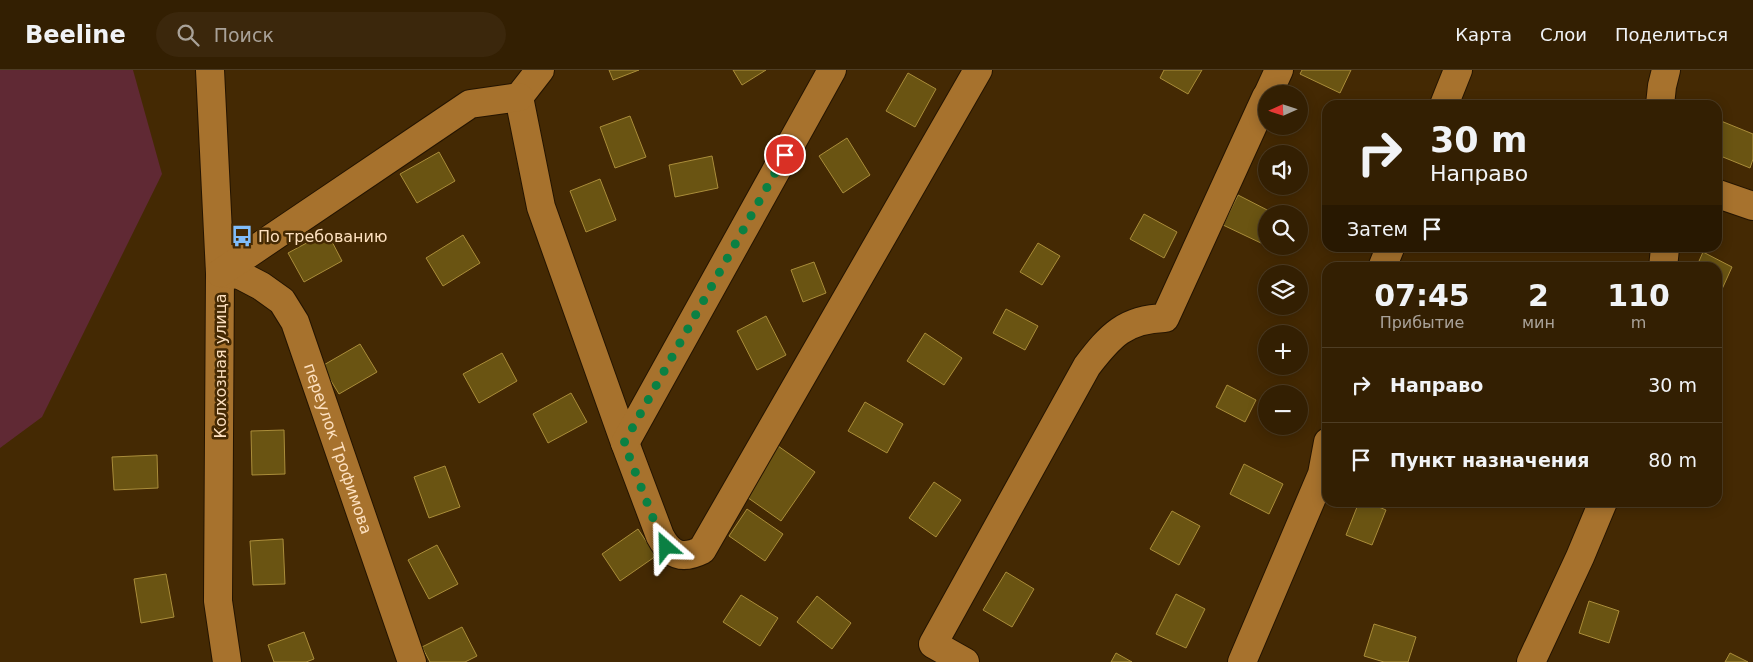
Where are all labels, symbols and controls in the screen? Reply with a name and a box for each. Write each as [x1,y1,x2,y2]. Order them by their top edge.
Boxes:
search box [156,12,506,57]
text: Beeline [25,21,126,49]
icon: search [174,21,202,49]
text: Поиск [214,24,274,46]
text: Карта [1455,24,1512,45]
text: Слои [1540,24,1587,45]
text: Поделиться [1615,24,1728,45]
north arrow [1258,85,1308,135]
map controls [1258,85,1308,435]
icon: right [1347,120,1412,185]
text: 30 m [1430,120,1527,160]
pin [764,134,806,176]
icon: arrive [771,141,799,169]
button: sound [1258,145,1308,195]
text: Направо [1430,161,1528,186]
button: search [1258,205,1308,255]
icon: arrive [1418,215,1446,243]
text: Затем [1347,218,1408,240]
bus stop icon: По требованию [229,223,255,249]
place label: По требованию [258,227,387,246]
button: layers [1258,265,1308,315]
text: 07:45 [1374,278,1470,313]
text: 2 [1528,278,1549,313]
text: 110 [1607,278,1670,313]
street label: Колхозная улица [211,294,230,438]
text: Прибытие [1380,313,1464,332]
text: мин [1522,313,1555,332]
text: m [1631,313,1646,332]
button: + [1258,325,1308,375]
street label: переулок Трофимова [300,360,377,536]
icon: right [1347,371,1375,399]
text: Направо [1390,374,1483,396]
text: 30 m [1648,374,1697,396]
button: − [1258,385,1308,435]
icon: arrive [1347,446,1375,474]
text: Пункт назначения [1390,449,1589,471]
text: 80 m [1648,449,1697,471]
position arrow [639,520,691,572]

